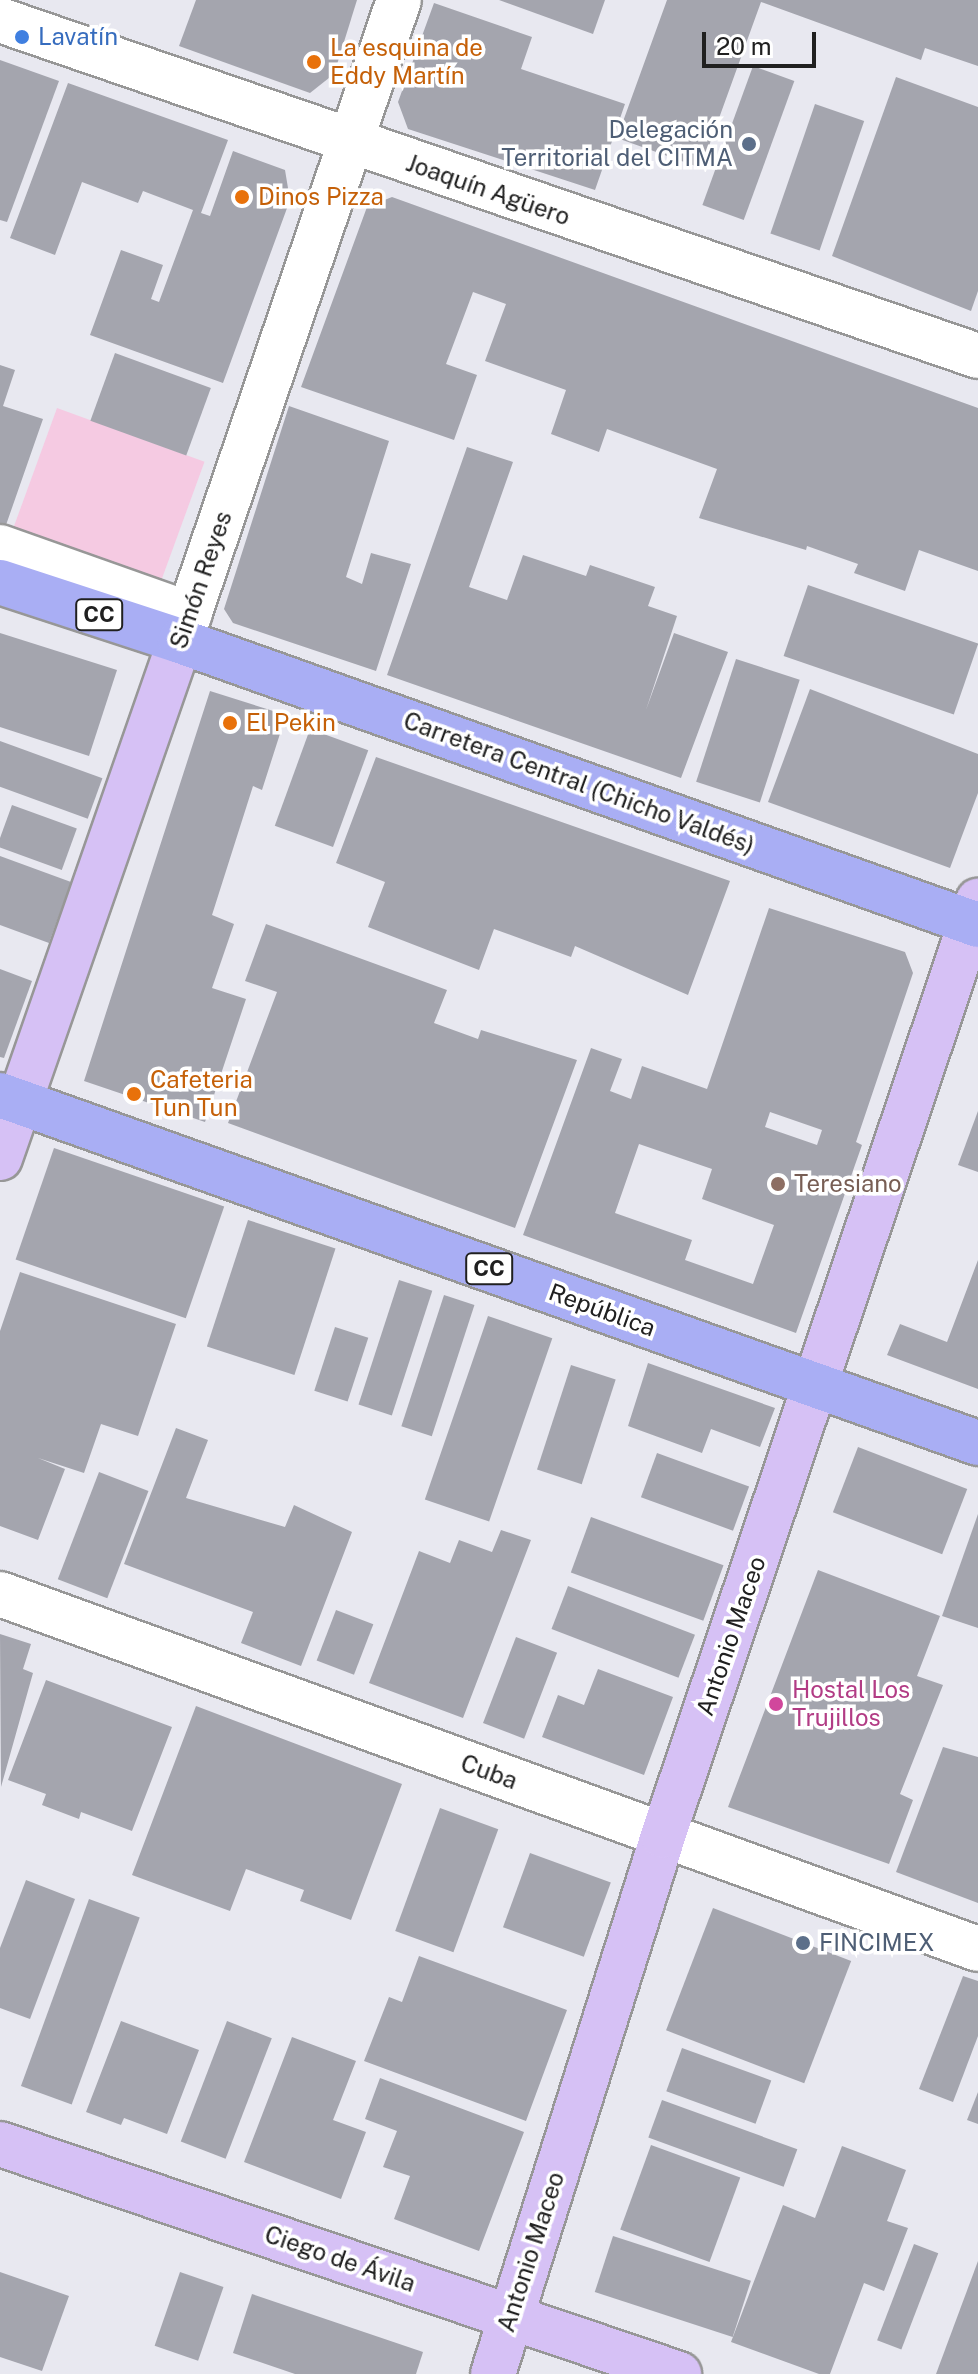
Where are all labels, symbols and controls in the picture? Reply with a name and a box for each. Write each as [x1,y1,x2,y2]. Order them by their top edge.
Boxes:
scale bar [706,16,820,66]
place label: Lavatín [38,23,118,51]
marker: Lavatín [13,28,31,46]
text: 20 m [716,32,772,60]
place label: La esquina de Eddy Martín [330,34,484,90]
marker: La esquina de Eddy Martín [305,53,323,71]
place label: Delegación Territorial del CITMA [501,116,733,172]
marker: Delegación Territorial del CITMA [740,135,758,153]
street label: Joaquín Agüero [402,148,574,232]
place label: Dinos Pizza [258,183,384,211]
marker: Dinos Pizza [233,188,251,206]
street label: Simón Reyes [164,507,238,653]
road number: CC [75,597,123,633]
street label: Carretera Central (Chicho Valdés) [399,706,759,860]
place label: El Pekin [246,709,336,737]
marker: El Pekin [221,714,239,732]
place label: Cafeteria Tun Tun [150,1066,253,1122]
marker: Cafeteria Tun Tun [125,1085,143,1103]
place label: Teresiano [794,1170,902,1198]
marker: Teresiano [769,1175,787,1193]
road number: CC [465,1251,513,1287]
street label: República [545,1277,659,1343]
street label: Antonio Maceo [690,1552,772,1720]
place label: Hostal Los Trujillos [792,1676,910,1732]
marker: Hostal Los Trujillos [767,1695,785,1713]
street label: Cuba [457,1749,521,1795]
place label: FINCIMEX [819,1929,935,1957]
marker: FINCIMEX [794,1934,812,1952]
street label: Antonio Maceo [492,2168,570,2336]
street label: Ciego de Ávila [261,2220,419,2298]

